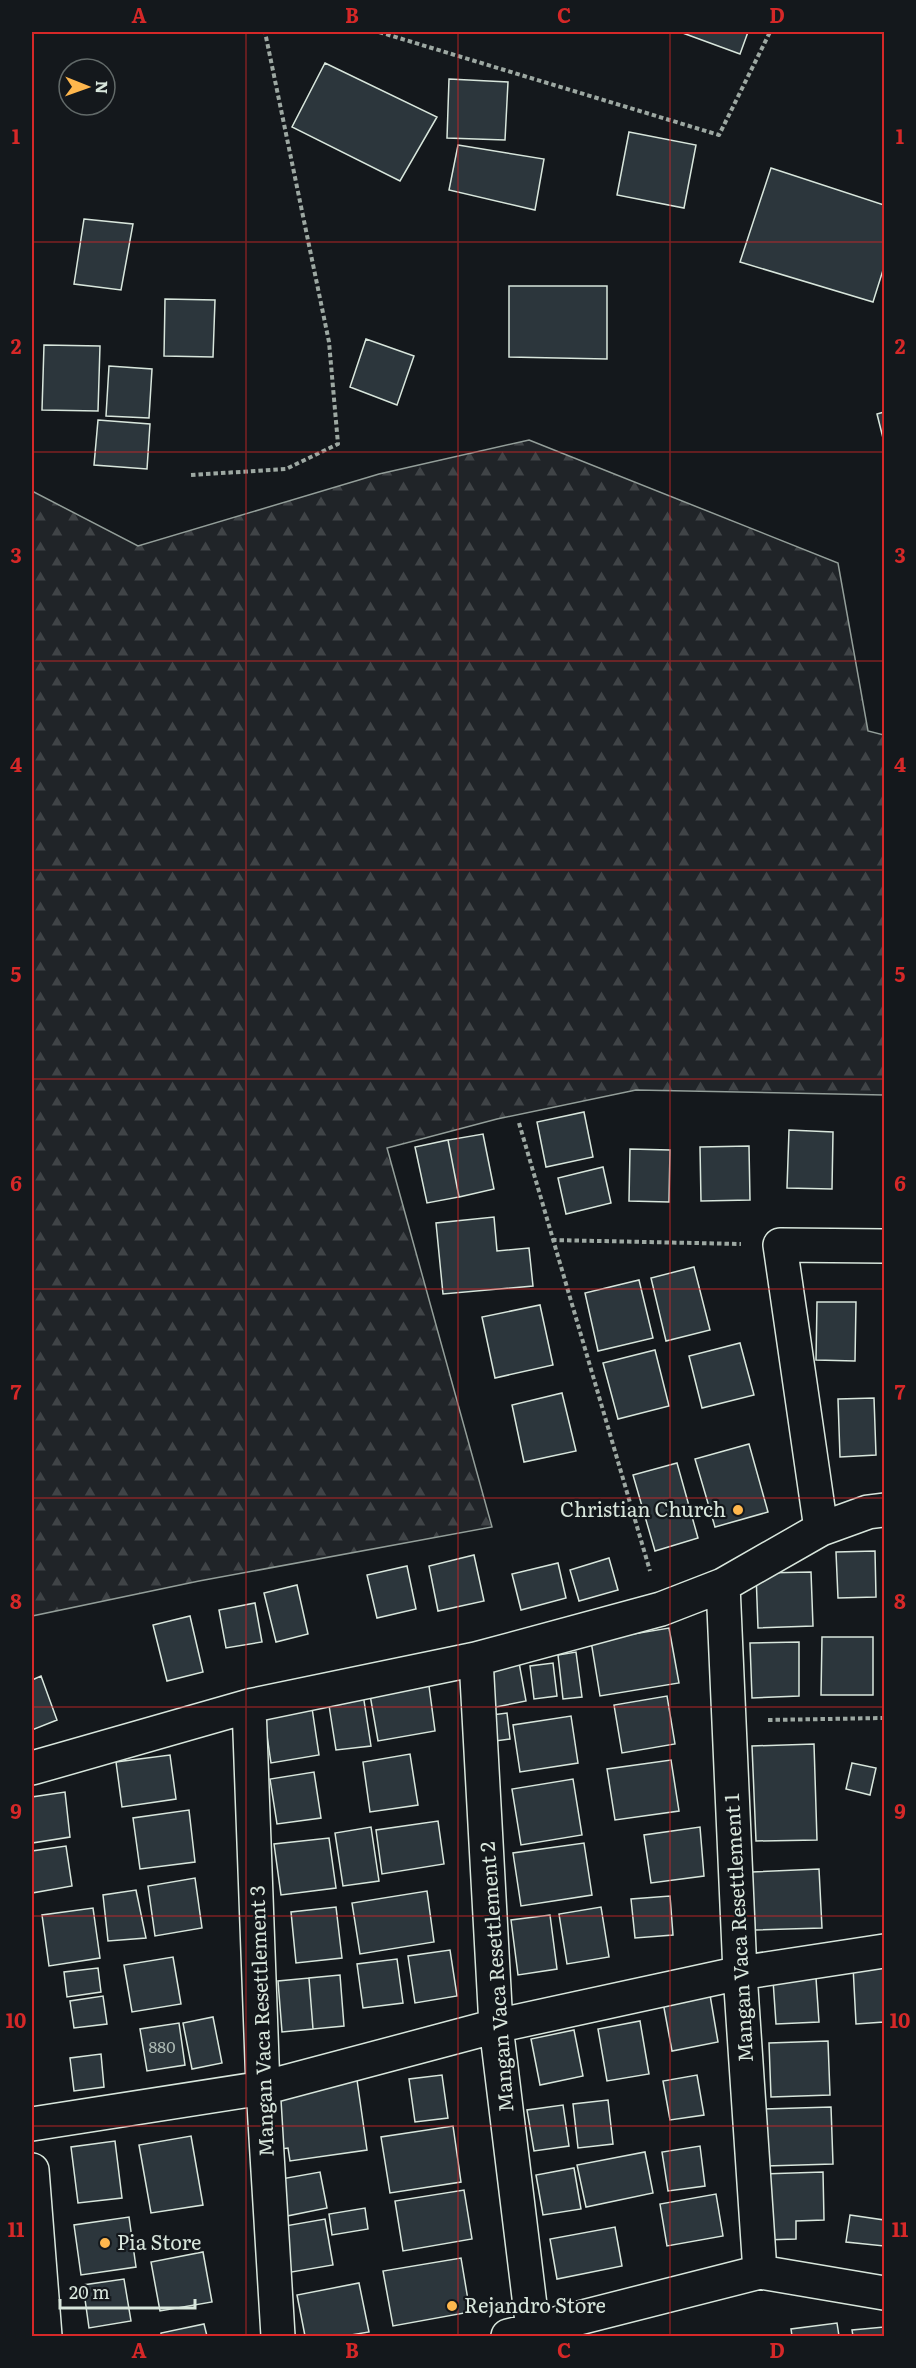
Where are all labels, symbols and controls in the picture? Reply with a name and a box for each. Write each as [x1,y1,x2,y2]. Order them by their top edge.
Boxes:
text: A [131,0,147,29]
text: B [345,0,359,29]
text: C [557,0,571,29]
text: D [769,0,785,29]
north arrow [57,57,117,117]
text: N [91,80,115,94]
text: 1 [12,120,20,150]
text: 1 [896,120,904,150]
text: 2 [11,330,22,360]
text: 2 [895,330,906,360]
text: 3 [10,539,22,569]
text: 3 [894,539,906,569]
text: 4 [10,748,22,778]
text: 4 [894,748,906,778]
text: 5 [11,958,22,988]
text: 5 [895,958,906,988]
text: 6 [10,1167,22,1197]
text: 6 [894,1167,906,1197]
text: 7 [11,1376,22,1406]
text: 7 [895,1376,906,1406]
place label: Christian Church [560,1493,726,1523]
marker: Christian Church [731,1503,745,1517]
text: 8 [10,1585,22,1615]
text: 8 [894,1585,906,1615]
street label: Mangan Vaca Resettlement 1 [715,1793,759,2063]
text: 9 [10,1795,22,1825]
text: 9 [894,1795,906,1825]
street label: Mangan Vaca Resettlement 2 [471,1841,519,2114]
street label: Mangan Vaca Resettlement 3 [240,1885,280,2158]
text: 10 [6,2004,26,2034]
text: 10 [890,2004,910,2034]
house number: 880 [149,2034,175,2058]
text: 11 [8,2213,24,2243]
text: 11 [892,2213,908,2243]
place label: Pia Store [117,2226,201,2256]
marker: Pia Store [98,2236,112,2250]
scale bar [60,2272,195,2310]
text: 20 m [69,2278,110,2305]
place label: Rejandro Store [464,2289,606,2319]
marker: Rejandro Store [445,2299,459,2313]
text: A [131,2334,147,2364]
text: B [345,2334,359,2364]
text: C [557,2334,571,2364]
text: D [769,2334,785,2364]

